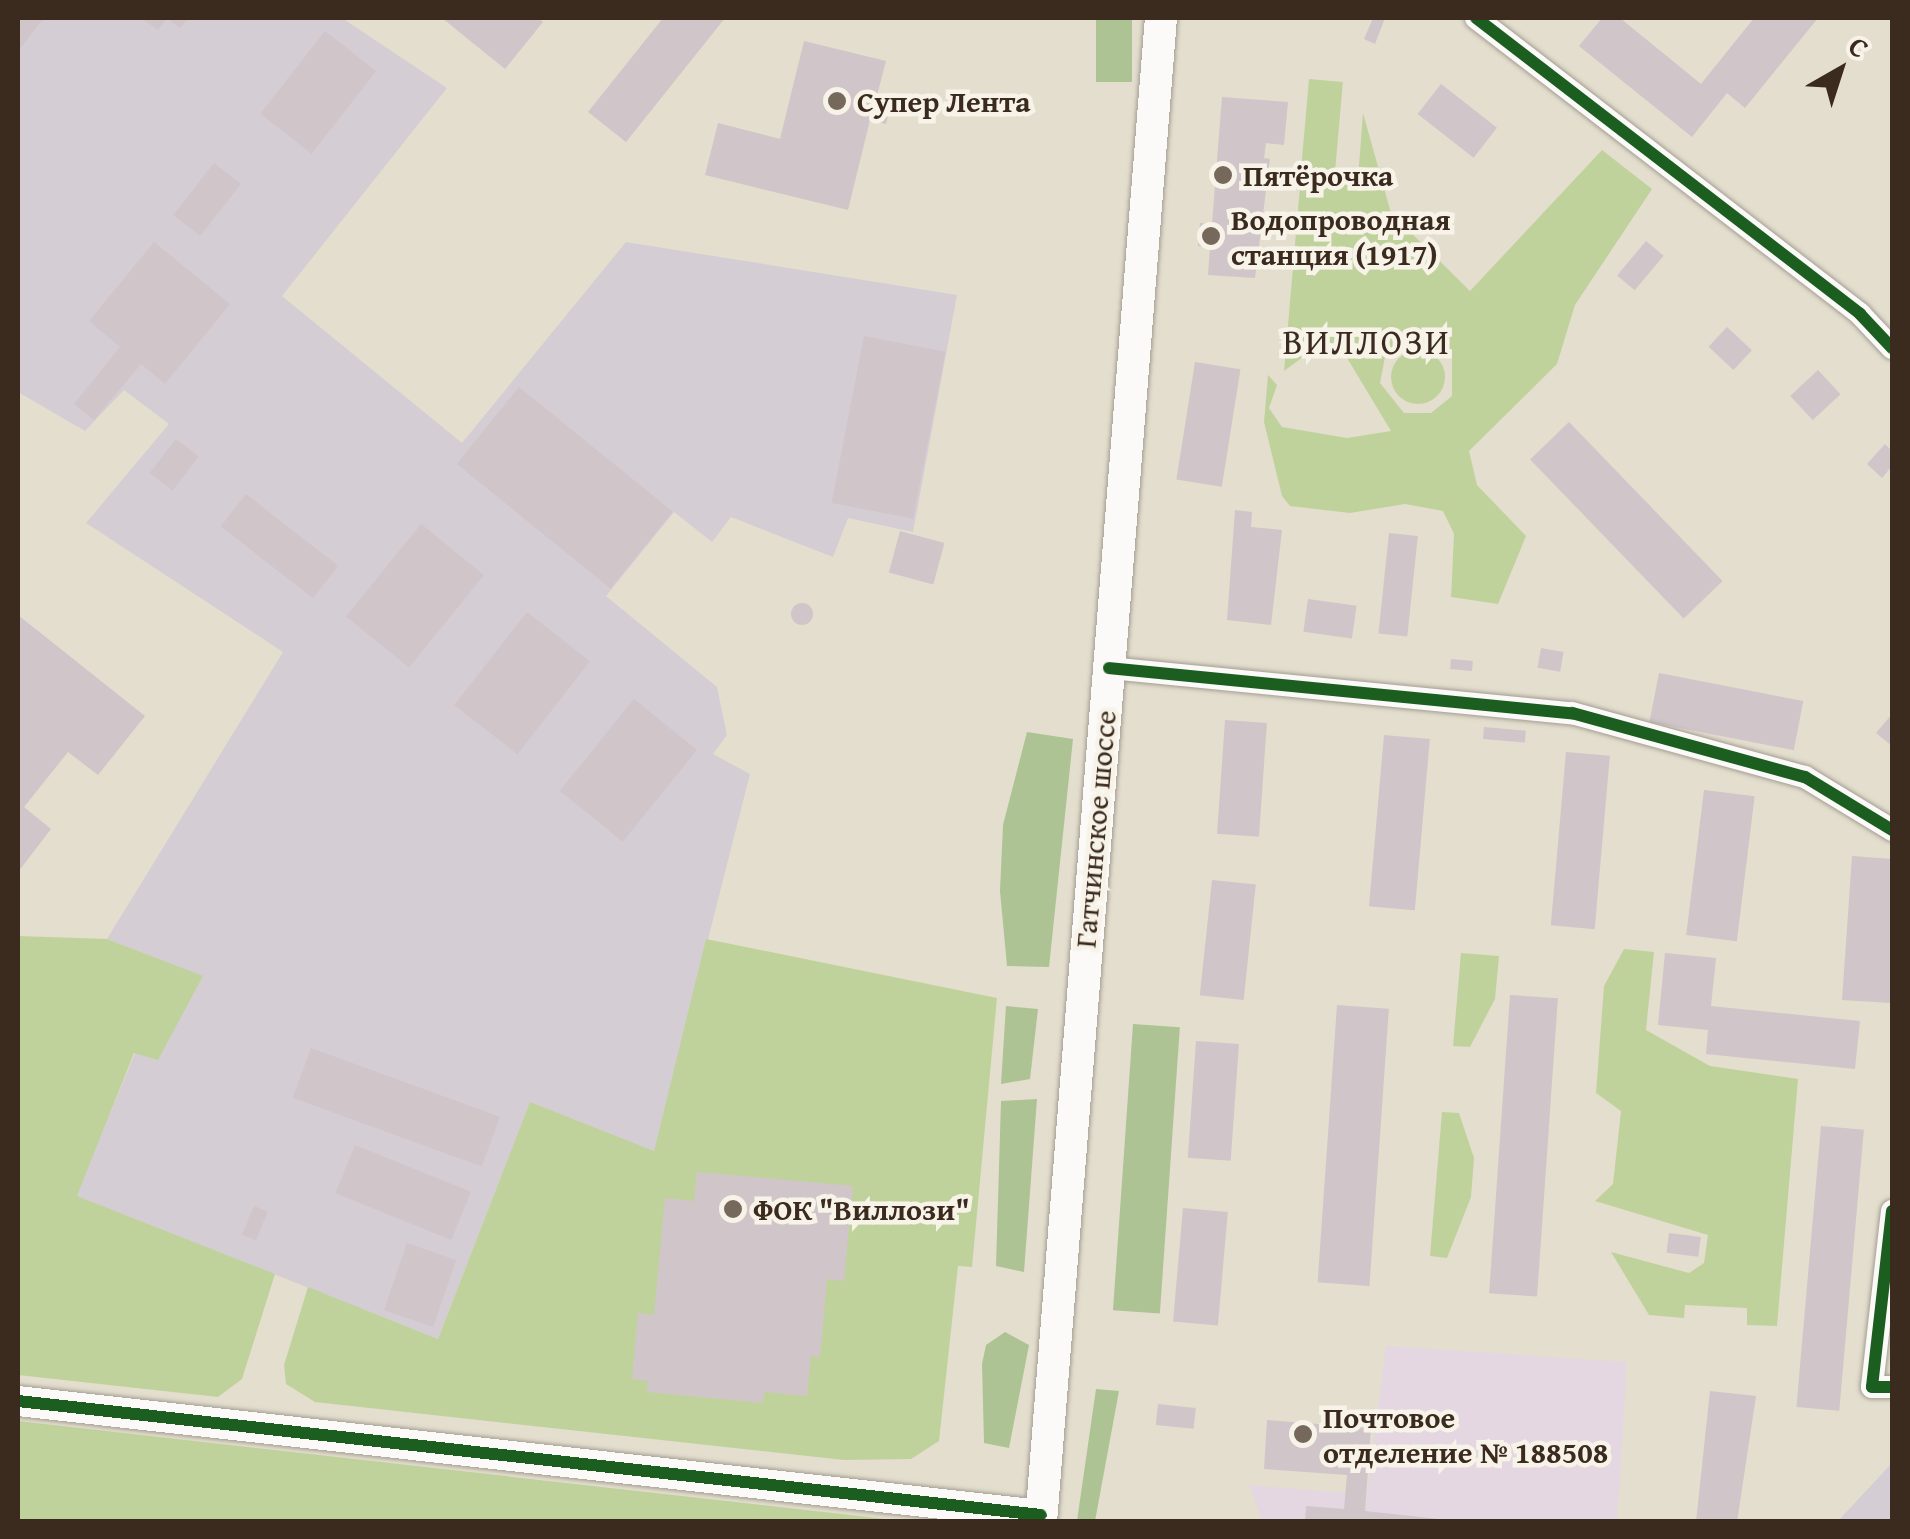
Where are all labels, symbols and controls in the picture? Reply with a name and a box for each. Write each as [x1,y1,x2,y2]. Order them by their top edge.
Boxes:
north arrow [1790,20,1890,120]
text: С [1840,25,1878,67]
place label: Супер Лента [857,83,1031,119]
marker: Супер Лента [826,90,848,112]
place label: Пятёрочка [1243,157,1393,193]
marker: Пятёрочка [1212,164,1234,186]
place label: Водопроводная станция (1917) [1231,201,1451,272]
marker: Водопроводная станция (1917) [1200,225,1222,247]
district label: ВИЛЛОЗИ [1283,321,1451,363]
street label: Гатчинское шоссе [1067,709,1123,949]
place label: ФОК "Виллози" [753,1191,970,1227]
marker: ФОК "Виллози" [722,1198,744,1220]
place label: Почтовое отделение № 188508 [1323,1399,1608,1470]
marker: Почтовое отделение № 188508 [1292,1423,1314,1445]

